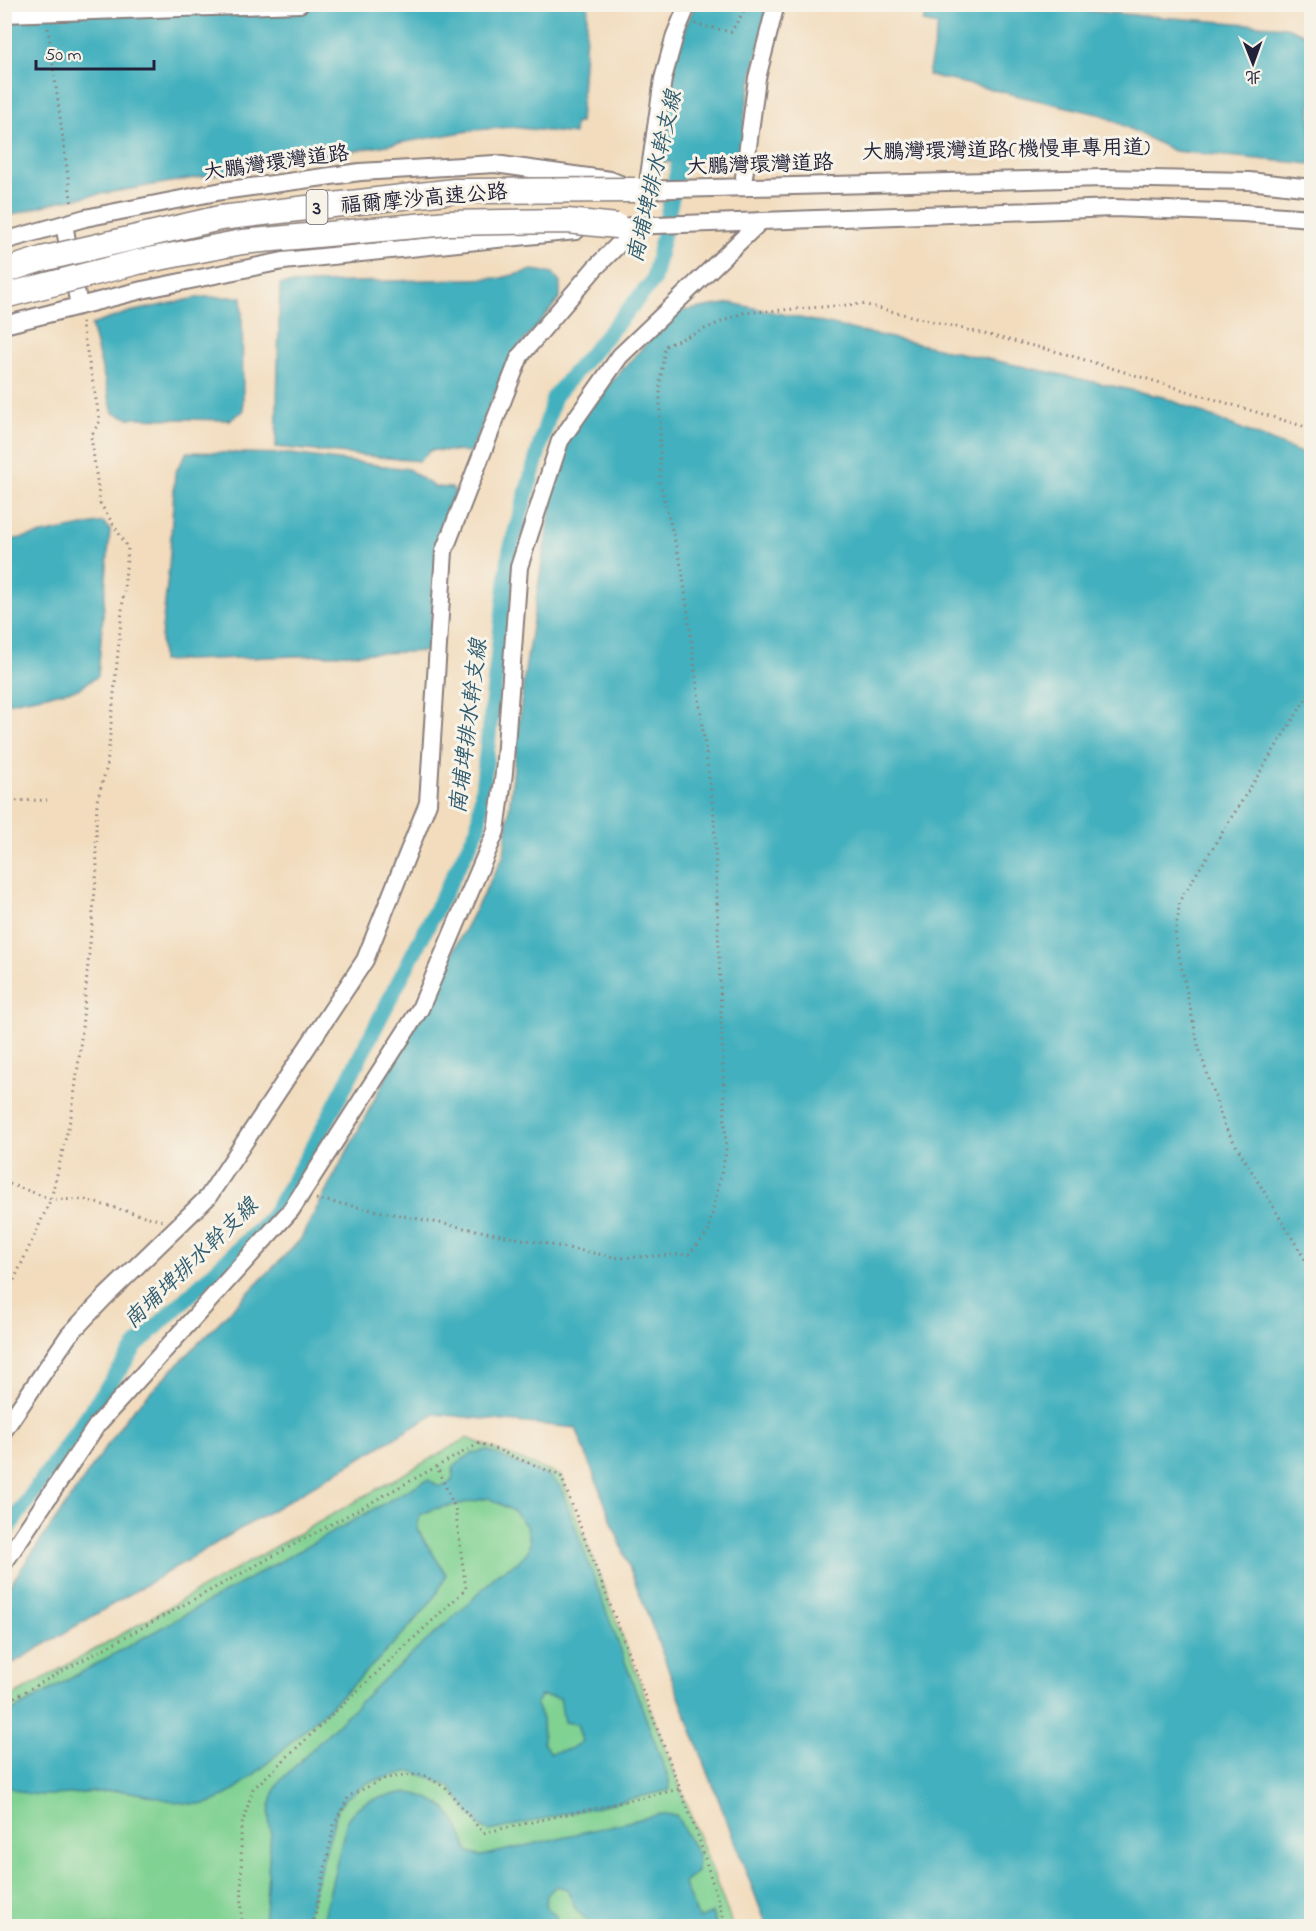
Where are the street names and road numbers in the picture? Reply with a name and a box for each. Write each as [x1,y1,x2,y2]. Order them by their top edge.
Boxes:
street label: 大鵬灣環灣道路(機慢車專用道) [862,133,1150,169]
street label: 大鵬灣環灣道路 [201,139,351,189]
street label: 大鵬灣環灣道路 [686,148,834,184]
street label: 福爾摩沙高速公路 [339,178,509,222]
road number: 3 [306,190,328,224]

